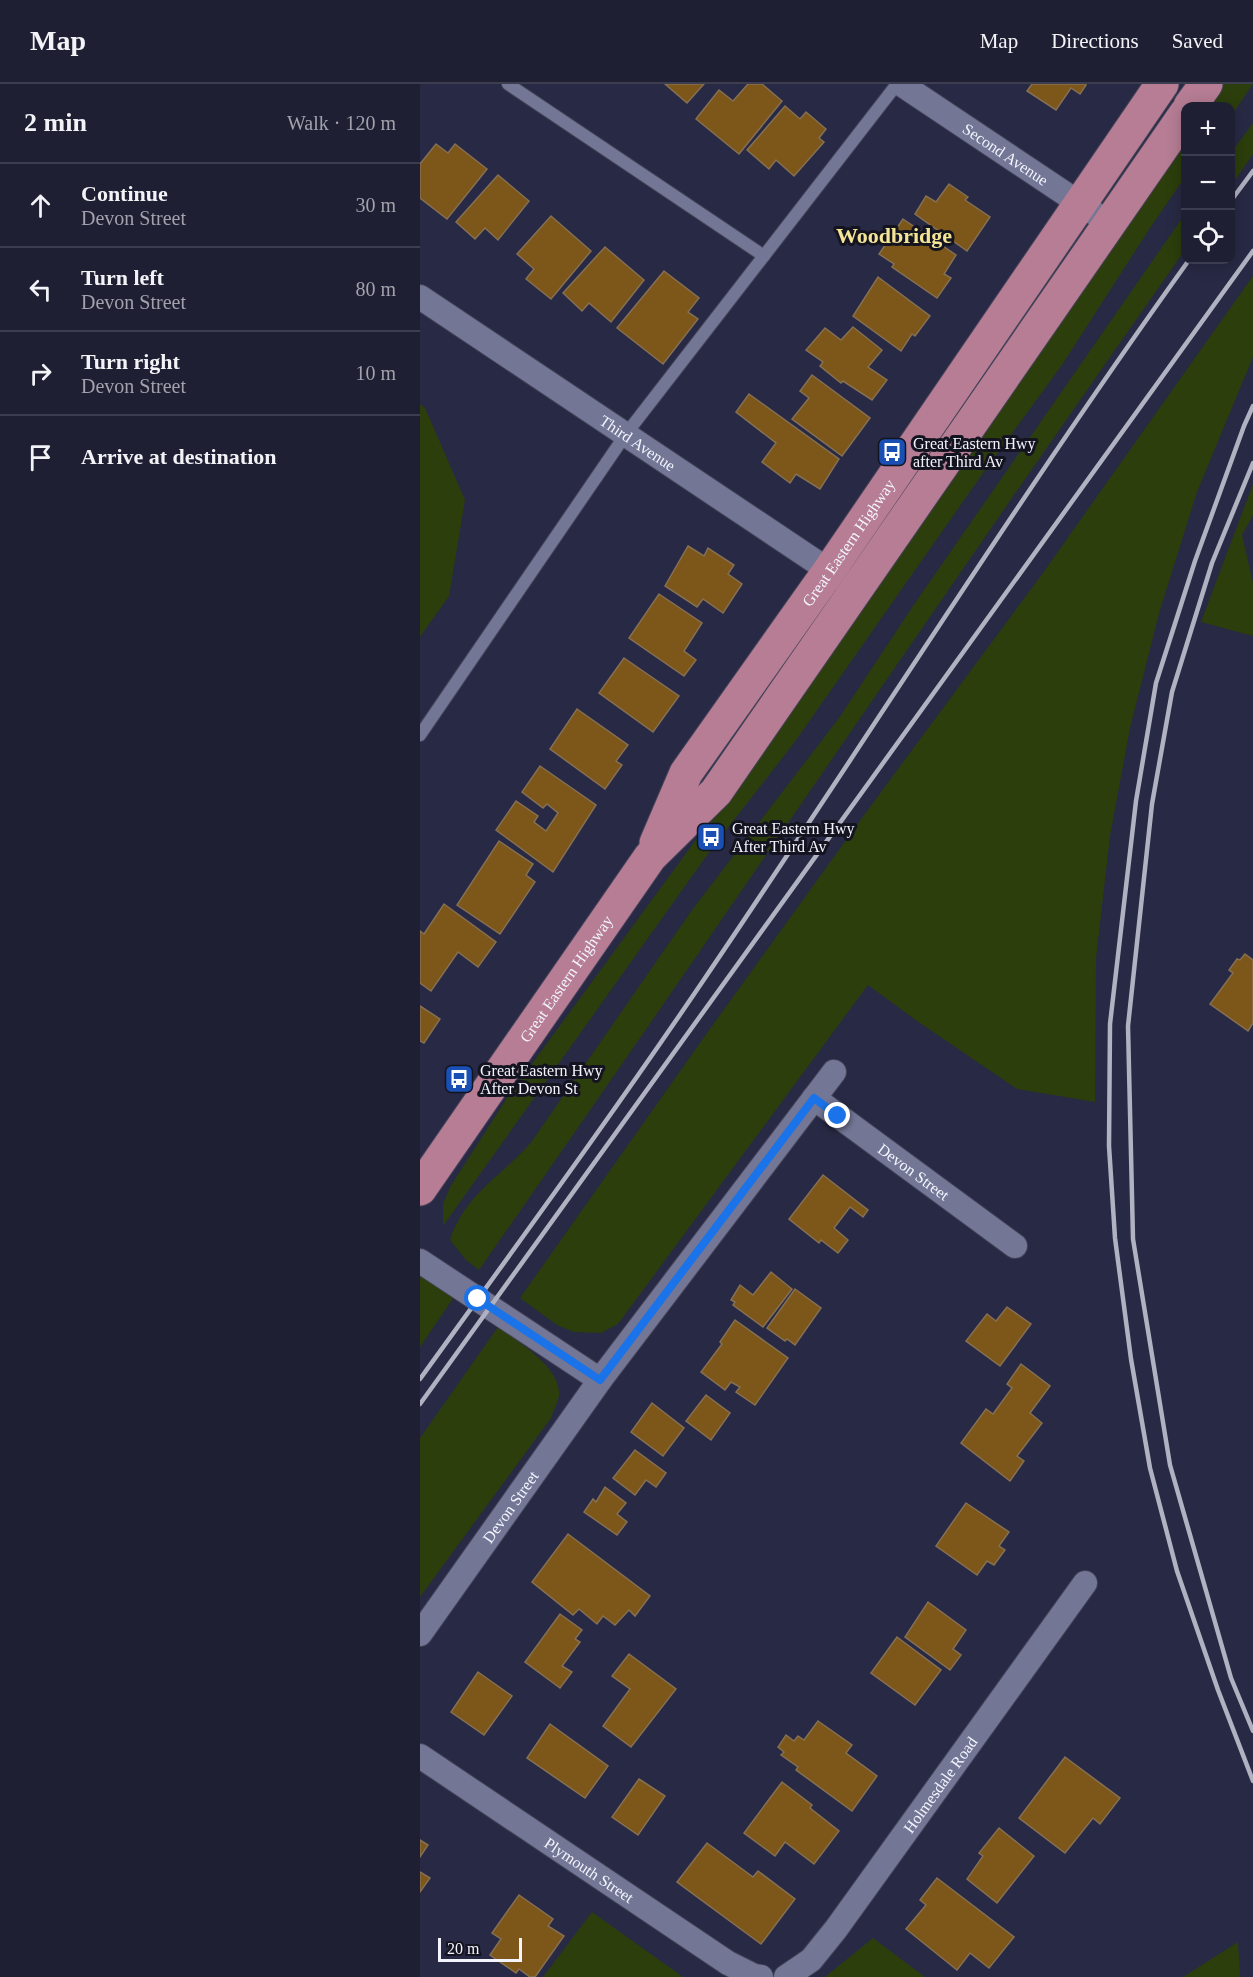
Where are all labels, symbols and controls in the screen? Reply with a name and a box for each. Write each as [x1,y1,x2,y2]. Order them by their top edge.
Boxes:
text: Map [30,25,86,56]
text: Map [980,29,1018,53]
text: Directions [1051,29,1139,53]
text: Saved [1172,29,1223,53]
map controls [1181,102,1235,264]
button: + [1181,102,1235,156]
text: 2 min [24,108,87,137]
text: Walk · 120 m [287,112,396,134]
street label: Second Avenue [960,119,1052,189]
button: − [1181,156,1235,210]
text: Continue [81,181,168,206]
icon: ahead [24,189,57,222]
text: 30 m [355,194,396,216]
text: Devon Street [81,207,186,229]
button: locate [1181,210,1235,264]
district label: Woodbridge [836,223,952,248]
text: Turn left [81,265,164,290]
icon: left [24,273,57,306]
text: 80 m [355,278,396,300]
text: Devon Street [81,291,186,313]
text: Turn right [81,349,180,374]
icon: right [24,357,57,390]
text: 10 m [355,362,396,384]
text: Devon Street [81,375,186,397]
street label: Third Avenue [597,411,679,474]
place label: Great Eastern Hwy after Third Av [913,435,1036,470]
bus stop icon: Great Eastern Hwy after Third Av [876,436,908,468]
icon: arrive [24,441,57,474]
text: Arrive at destination [81,444,277,469]
street label: Great Eastern Highway [798,476,899,609]
place label: Great Eastern Hwy After Third Av [732,820,855,855]
bus stop icon: Great Eastern Hwy After Third Av [695,821,727,853]
street label: Great Eastern Highway [516,912,616,1045]
place label: Great Eastern Hwy After Devon St [480,1062,603,1097]
bus stop icon: Great Eastern Hwy After Devon St [443,1063,475,1095]
route end [824,1102,850,1128]
street label: Devon Street [875,1140,953,1204]
route start [464,1285,490,1311]
street label: Devon Street [479,1467,542,1546]
street label: Holmesdale Road [900,1733,980,1836]
street label: Plymouth Street [542,1834,638,1906]
scale bar [438,1935,522,1962]
text: 20 m [447,1940,479,1957]

